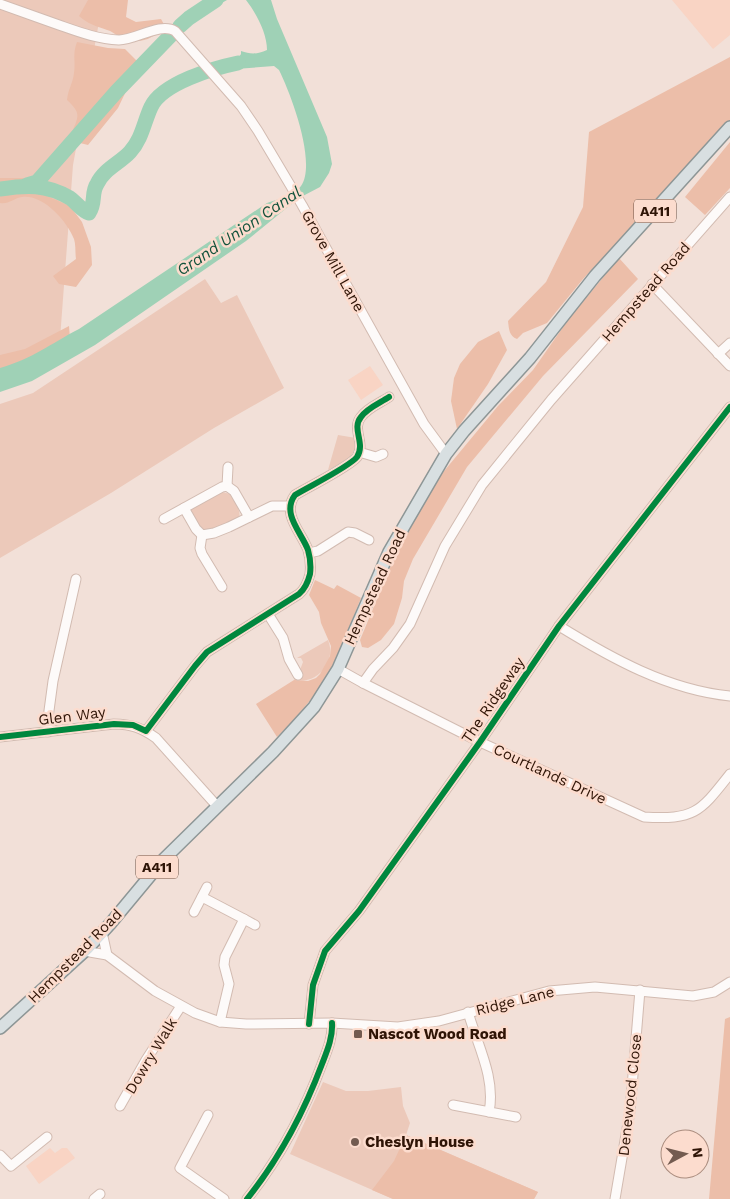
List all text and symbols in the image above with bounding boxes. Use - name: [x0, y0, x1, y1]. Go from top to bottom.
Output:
- water label: Grand Union Canal: [173, 182, 305, 280]
- road number: A411: [634, 200, 676, 222]
- street label: Grove Mill Lane: [298, 207, 368, 315]
- street label: Hempstead Road: [598, 239, 694, 345]
- street label: Hempstead Road: [340, 526, 410, 648]
- street label: The Ridgeway: [458, 653, 528, 746]
- street label: Glen Way: [37, 703, 107, 729]
- street label: Courtlands Drive: [491, 740, 609, 808]
- road number: A411: [136, 856, 178, 879]
- street label: Hempstead Road: [24, 905, 126, 1007]
- street label: Ridge Lane: [474, 983, 556, 1019]
- street label: Dowry Walk: [121, 1014, 181, 1097]
- place label: Nascot Wood Road: [368, 1025, 507, 1043]
- marker: Nascot Wood Road: [352, 1028, 364, 1040]
- street label: Denewood Close: [615, 1033, 645, 1157]
- north arrow: [660, 1129, 710, 1179]
- place label: Cheslyn House: [365, 1133, 474, 1151]
- marker: Cheslyn House: [349, 1136, 361, 1148]
- text: N: [689, 1146, 706, 1159]

